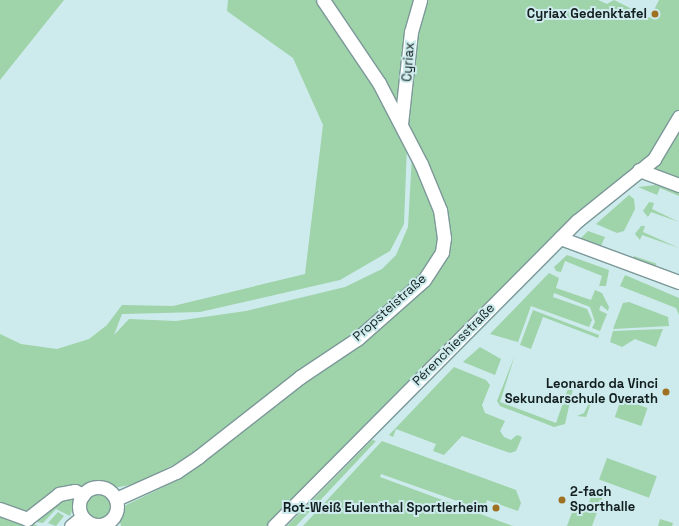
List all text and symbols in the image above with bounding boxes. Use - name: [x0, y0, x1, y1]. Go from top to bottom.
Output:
- place label: Cyriax Gedenktafel: [527, 6, 647, 22]
- marker: Cyriax Gedenktafel: [650, 9, 660, 19]
- street label: Cyriax: [400, 42, 418, 82]
- street label: Propsteistraße: [350, 271, 430, 345]
- street label: Pérenchiesstraße: [410, 301, 498, 389]
- place label: Leonardo da Vinci Sekundarschule Overath: [505, 377, 658, 408]
- marker: Leonardo da Vinci Sekundarschule Overath: [661, 387, 671, 397]
- place label: 2-fach Sporthalle: [570, 485, 635, 516]
- marker: 2-fach Sporthalle: [557, 495, 567, 505]
- place label: Rot-Weiß Eulenthal Sportlerheim: [283, 500, 488, 516]
- marker: Rot-Weiß Eulenthal Sportlerheim: [491, 503, 501, 513]

